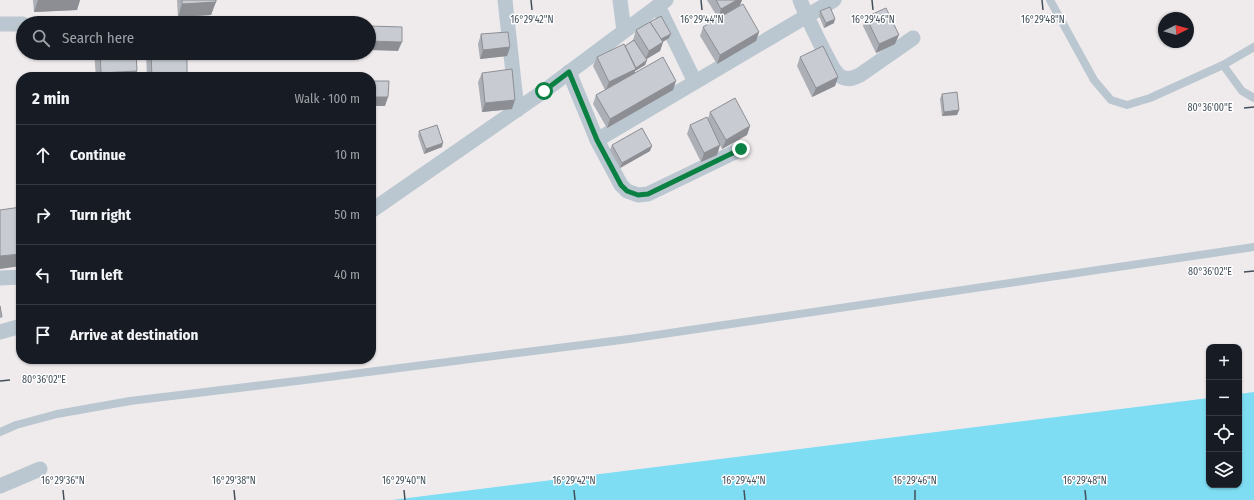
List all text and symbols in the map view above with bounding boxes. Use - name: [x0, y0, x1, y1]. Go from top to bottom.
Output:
- north arrow: [1158, 12, 1194, 48]
- text: 16°29'42"N: [510, 14, 554, 26]
- text: 16°29'44"N: [680, 14, 724, 26]
- text: 16°29'46"N: [851, 14, 895, 26]
- text: 16°29'48"N: [1021, 14, 1065, 26]
- search box: [16, 16, 376, 60]
- icon: search: [30, 27, 52, 49]
- text: Search here: [62, 29, 134, 47]
- route start: [535, 82, 553, 100]
- text: 2 min: [32, 88, 70, 109]
- text: Walk · 100 m: [294, 91, 360, 106]
- text: 80°36'00"E: [1188, 102, 1233, 114]
- route end: [732, 140, 750, 158]
- icon: ahead: [32, 144, 54, 166]
- text: Continue: [70, 146, 126, 164]
- text: 10 m: [335, 147, 360, 162]
- icon: right: [32, 204, 54, 226]
- text: Turn right: [70, 206, 131, 224]
- text: 50 m: [334, 207, 360, 222]
- icon: left: [32, 264, 54, 286]
- text: Turn left: [70, 266, 123, 284]
- text: 80°36'02"E: [1188, 266, 1232, 278]
- text: 40 m: [334, 267, 360, 282]
- icon: arrive: [32, 324, 54, 346]
- text: Arrive at destination: [70, 326, 198, 344]
- map controls: [1206, 344, 1242, 488]
- button: +: [1206, 344, 1242, 380]
- text: 80°36'02"E: [22, 374, 66, 386]
- button: −: [1206, 380, 1242, 416]
- button: locate: [1206, 416, 1242, 452]
- button: layers: [1206, 452, 1242, 488]
- text: 16°29'36"N: [41, 475, 85, 487]
- text: 16°29'38"N: [212, 475, 256, 487]
- text: 16°29'40"N: [382, 475, 426, 487]
- text: 16°29'42"N: [552, 475, 596, 487]
- text: 16°29'44"N: [722, 475, 766, 487]
- text: 16°29'46"N: [893, 475, 937, 487]
- text: 16°29'48"N: [1063, 475, 1107, 487]

